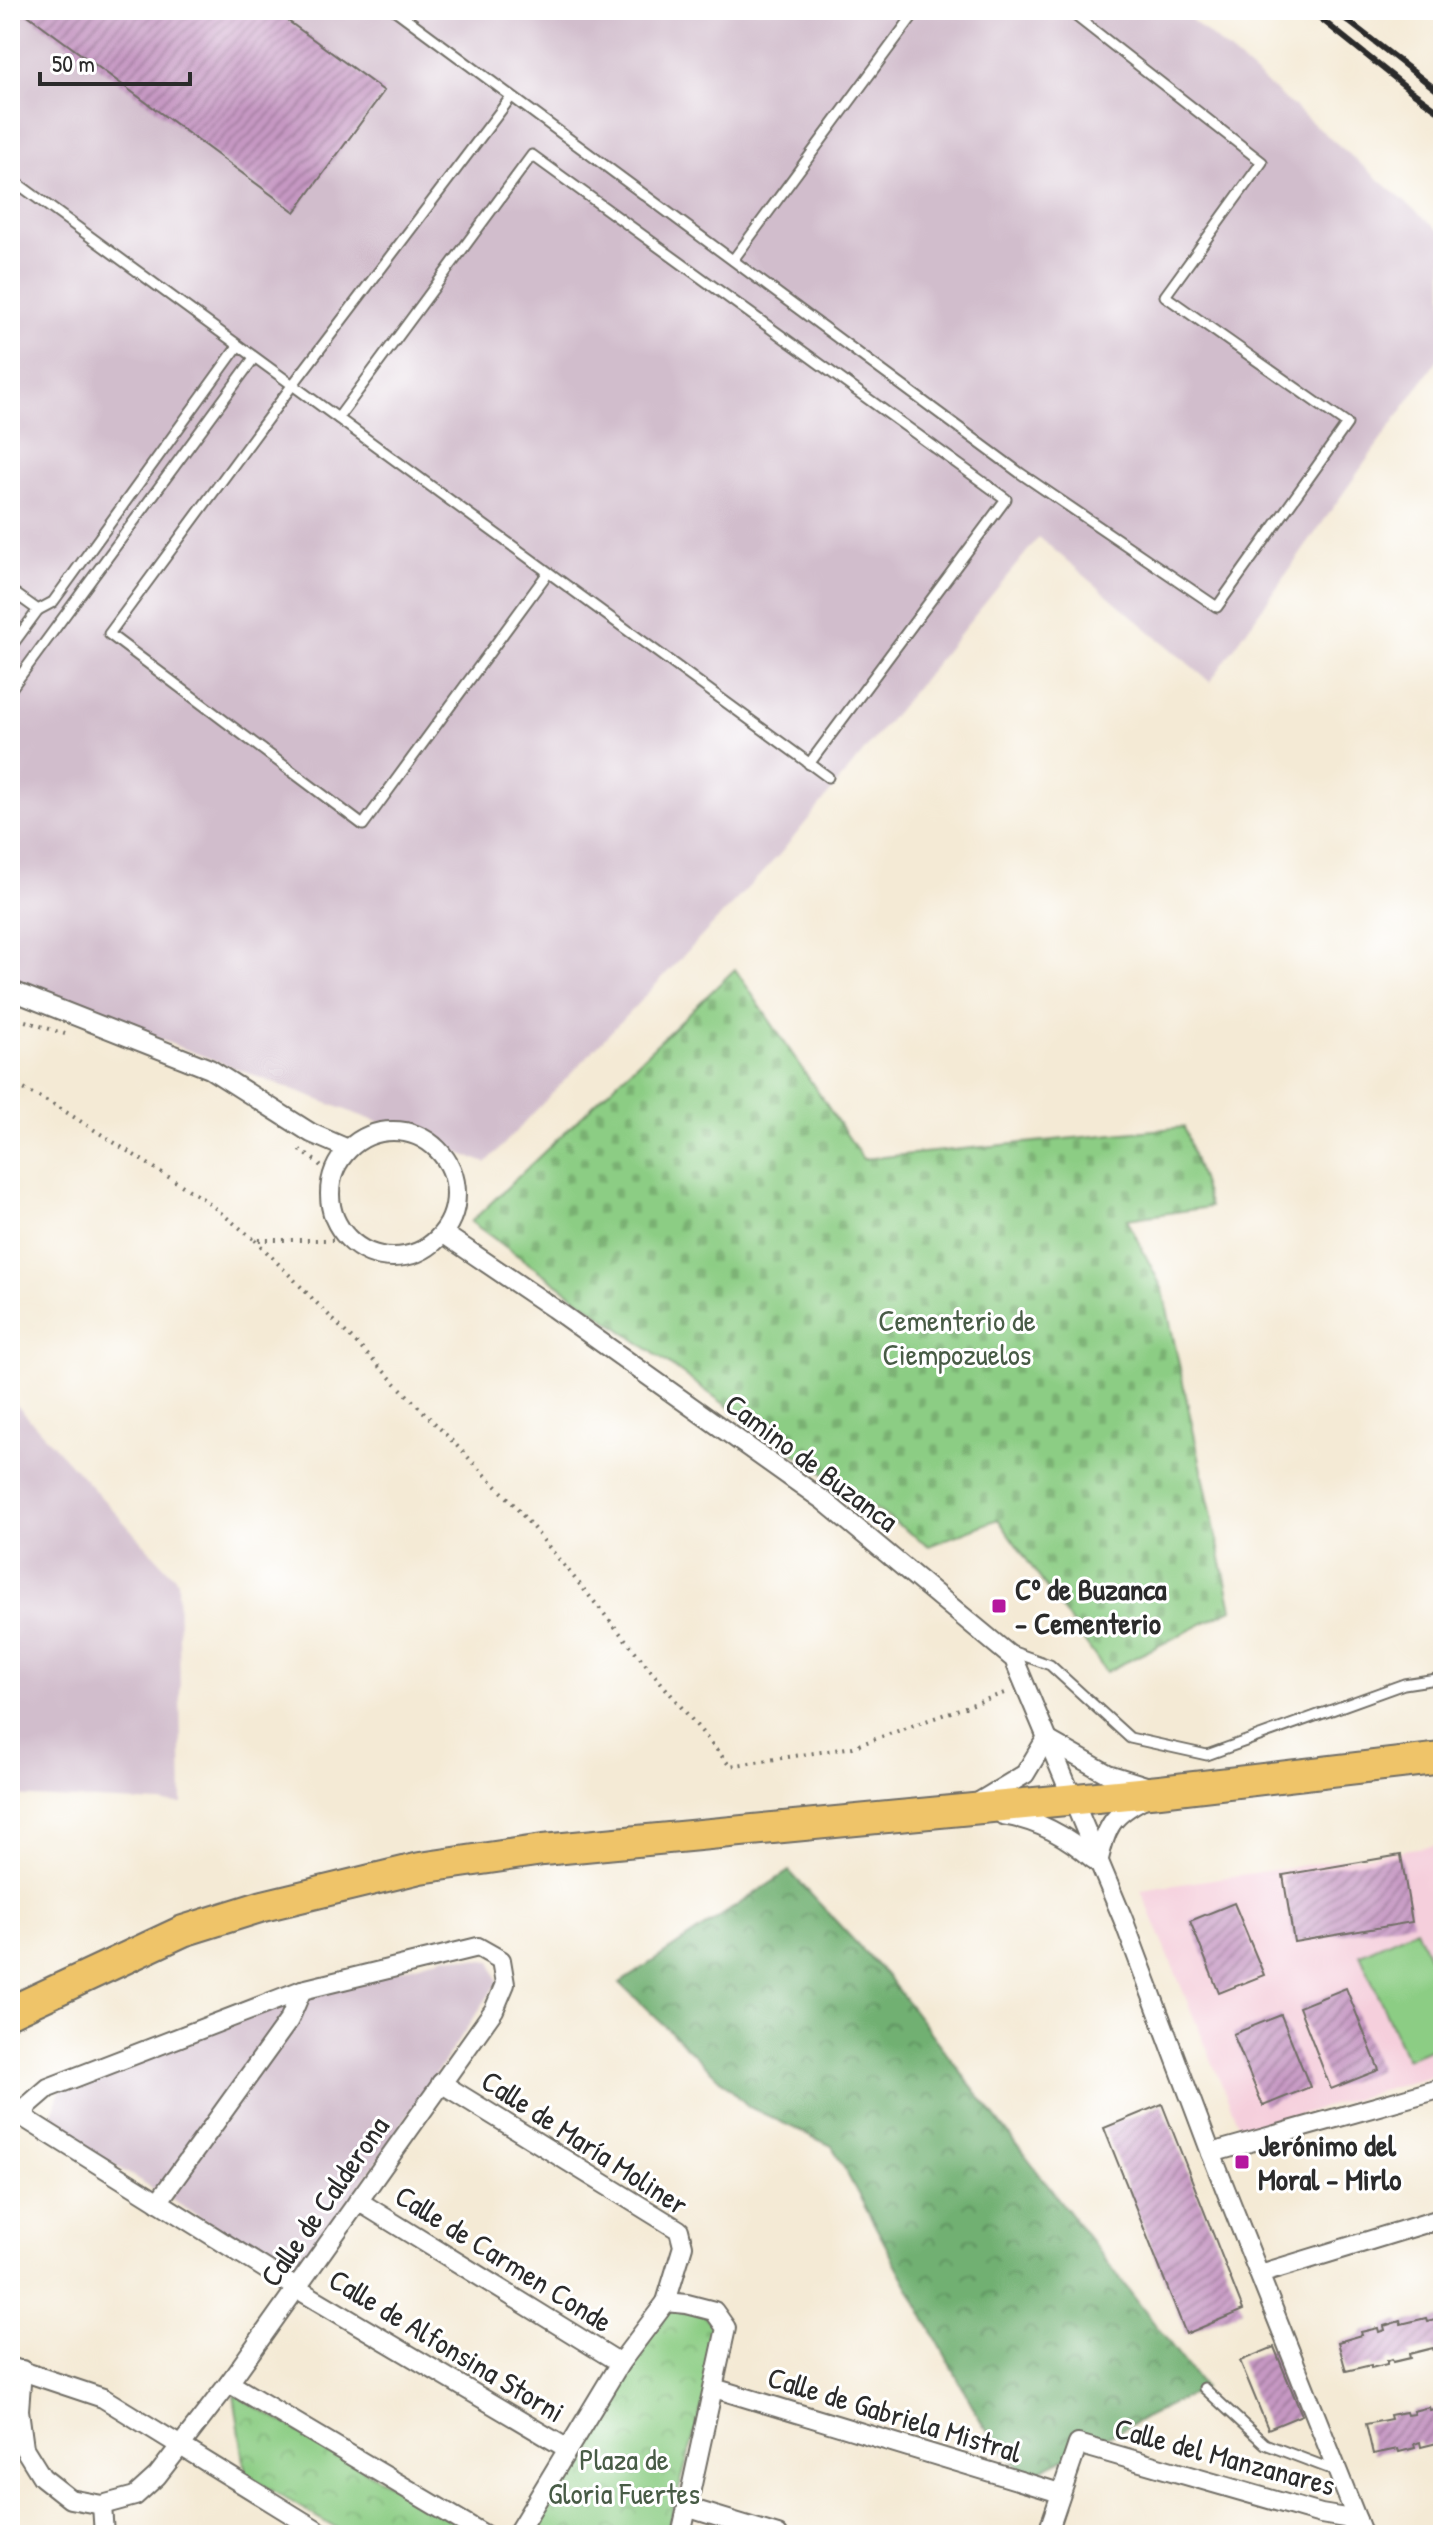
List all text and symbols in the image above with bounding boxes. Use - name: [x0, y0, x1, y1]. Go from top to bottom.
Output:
- scale bar: [40, 36, 190, 86]
- text: 50 m: [52, 47, 95, 79]
- park label: Cementerio de Ciempozuelos: [878, 1300, 1036, 1374]
- street label: Camino de Buzanca: [717, 1384, 907, 1540]
- place label: Cº de Buzanca - Cementerio: [1015, 1569, 1167, 1643]
- marker: Cº de Buzanca - Cementerio: [990, 1597, 1008, 1615]
- street label: Calle de María Moliner: [474, 2060, 696, 2224]
- street label: Calle de Calderona: [250, 2108, 398, 2294]
- place label: Jerónimo del Moral - Mirlo: [1258, 2125, 1401, 2199]
- marker: Jerónimo del Moral - Mirlo: [1233, 2153, 1251, 2171]
- street label: Calle de Carmen Conde: [388, 2175, 620, 2341]
- street label: Calle de Alfonsina Storni: [322, 2259, 572, 2431]
- street label: Calle de Gabriela Mistral: [763, 2356, 1027, 2472]
- street label: Calle del Manzanares: [1110, 2407, 1340, 2505]
- park label: Plaza de Gloria Fuertes: [548, 2439, 700, 2513]

